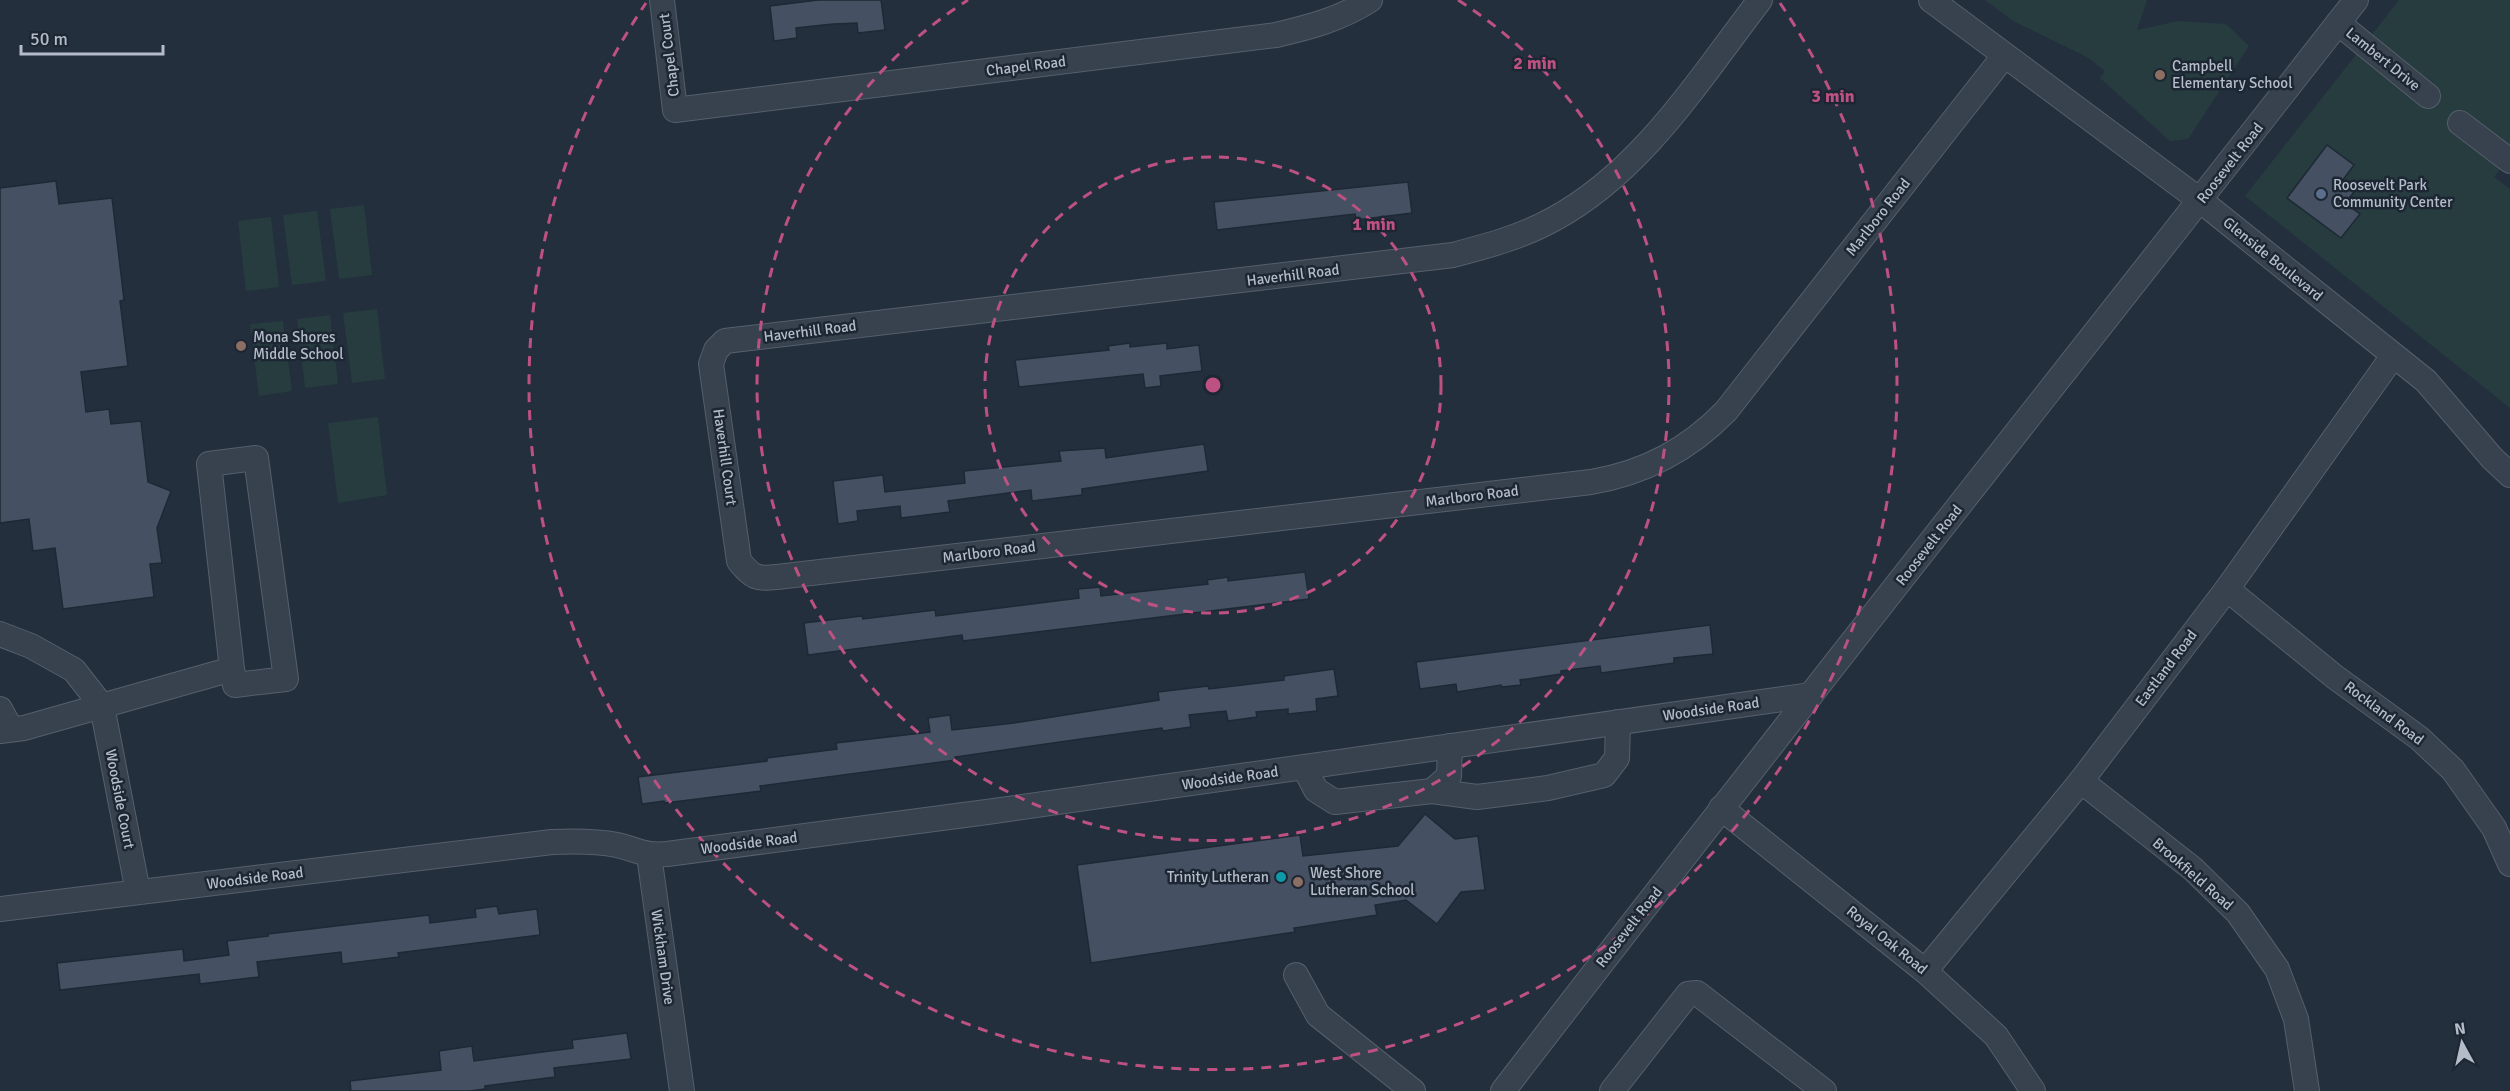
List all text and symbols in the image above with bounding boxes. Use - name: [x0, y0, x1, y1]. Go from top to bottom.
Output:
- street label: Chapel Court: [655, 12, 683, 98]
- scale bar: [21, 18, 164, 56]
- street label: Lambert Drive: [2342, 23, 2424, 95]
- text: 50 m: [30, 28, 68, 50]
- street label: Chapel Road: [985, 52, 1067, 80]
- text: 2 min: [1513, 52, 1557, 74]
- place label: Campbell Elementary School: [2172, 57, 2293, 92]
- marker: Campbell Elementary School: [2153, 68, 2167, 82]
- text: 3 min: [1811, 85, 1855, 107]
- street label: Roosevelt Road: [2193, 119, 2267, 207]
- street label: Marlboro Road: [1842, 174, 1914, 259]
- place label: Roosevelt Park Community Center: [2333, 176, 2453, 211]
- marker: Roosevelt Park Community Center: [2314, 187, 2328, 201]
- text: 1 min: [1352, 213, 1396, 235]
- street label: Glenside Boulevard: [2219, 213, 2327, 305]
- street label: Haverhill Road: [1246, 260, 1341, 290]
- street label: Haverhill Road: [763, 316, 858, 346]
- place label: Mona Shores Middle School: [253, 328, 344, 363]
- marker: Mona Shores Middle School: [234, 339, 248, 353]
- centre of rings: [1203, 375, 1223, 395]
- street label: Haverhill Court: [709, 408, 741, 506]
- street label: Marlboro Road: [1424, 481, 1520, 511]
- street label: Roosevelt Road: [1892, 501, 1966, 589]
- street label: Marlboro Road: [941, 537, 1037, 567]
- street label: Eastland Road: [2131, 626, 2201, 710]
- street label: Rockland Road: [2341, 677, 2427, 749]
- street label: Woodside Road: [1662, 693, 1760, 725]
- street label: Woodside Court: [102, 748, 138, 850]
- street label: Woodside Road: [1181, 762, 1279, 794]
- street label: Woodside Road: [700, 828, 798, 858]
- street label: Brookfield Road: [2149, 834, 2237, 914]
- street label: Woodside Road: [206, 863, 304, 893]
- place label: West Shore Lutheran School: [1310, 864, 1415, 899]
- place label: Trinity Lutheran: [1167, 868, 1269, 886]
- marker: Trinity Lutheran: [1274, 870, 1288, 884]
- marker: West Shore Lutheran School: [1291, 875, 1305, 889]
- street label: Roosevelt Road: [1592, 883, 1666, 971]
- street label: Royal Oak Road: [1843, 902, 1931, 978]
- street label: Wickham Drive: [647, 908, 679, 1006]
- north arrow: [2432, 1013, 2492, 1073]
- text: N: [2453, 1018, 2467, 1040]

